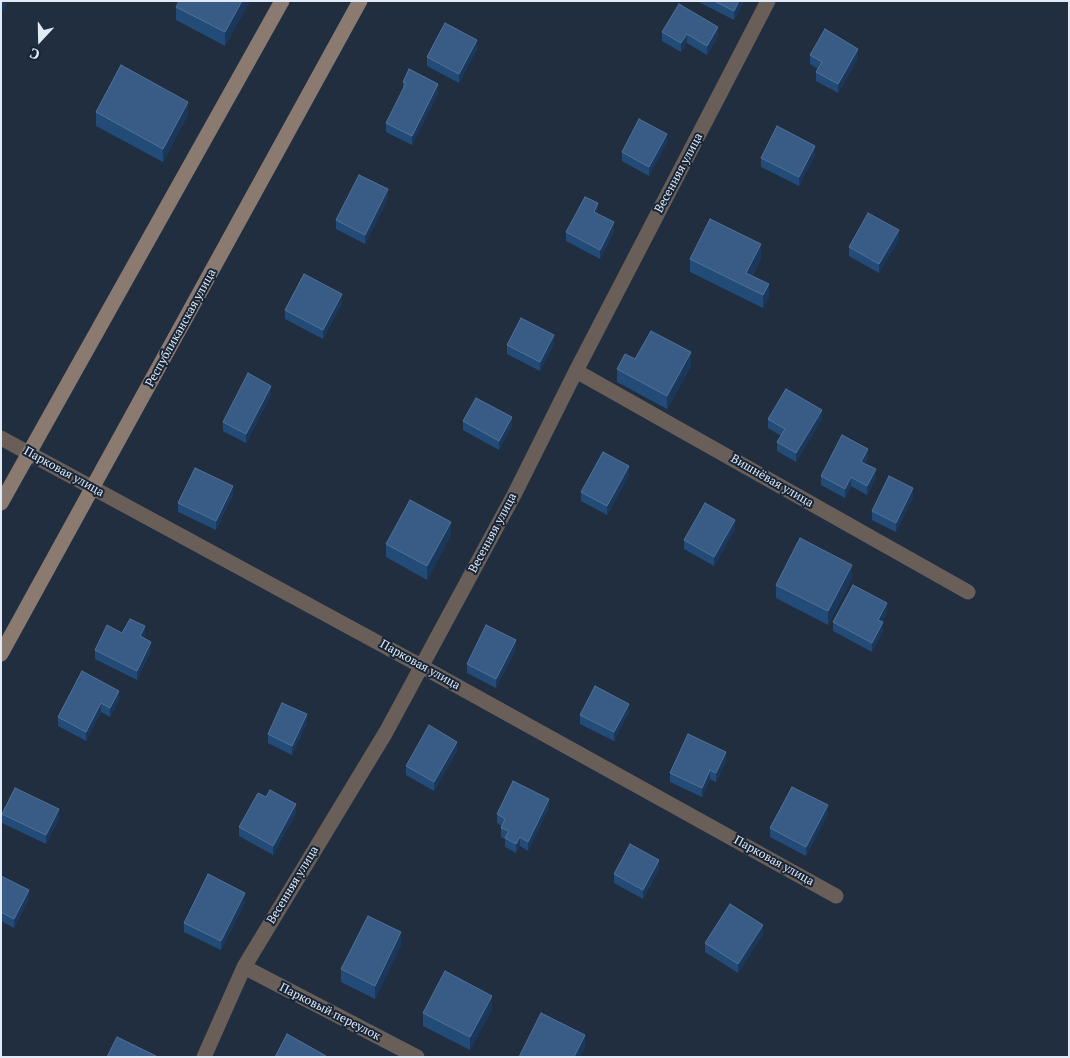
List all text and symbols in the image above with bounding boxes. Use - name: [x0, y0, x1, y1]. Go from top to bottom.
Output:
- north arrow: [15, 15, 65, 65]
- text: С: [27, 44, 42, 65]
- street label: Весенняя улица: [652, 131, 706, 215]
- street label: Республиканская улица: [143, 267, 219, 389]
- street label: Парковая улица: [22, 444, 106, 500]
- street label: Вишнёвая улица: [728, 452, 816, 510]
- street label: Весенняя улица: [466, 491, 520, 575]
- street label: Парковая улица: [378, 637, 462, 693]
- street label: Парковая улица: [732, 833, 816, 889]
- street label: Весенняя улица: [264, 843, 322, 927]
- street label: Парковый переулок: [277, 980, 383, 1044]

